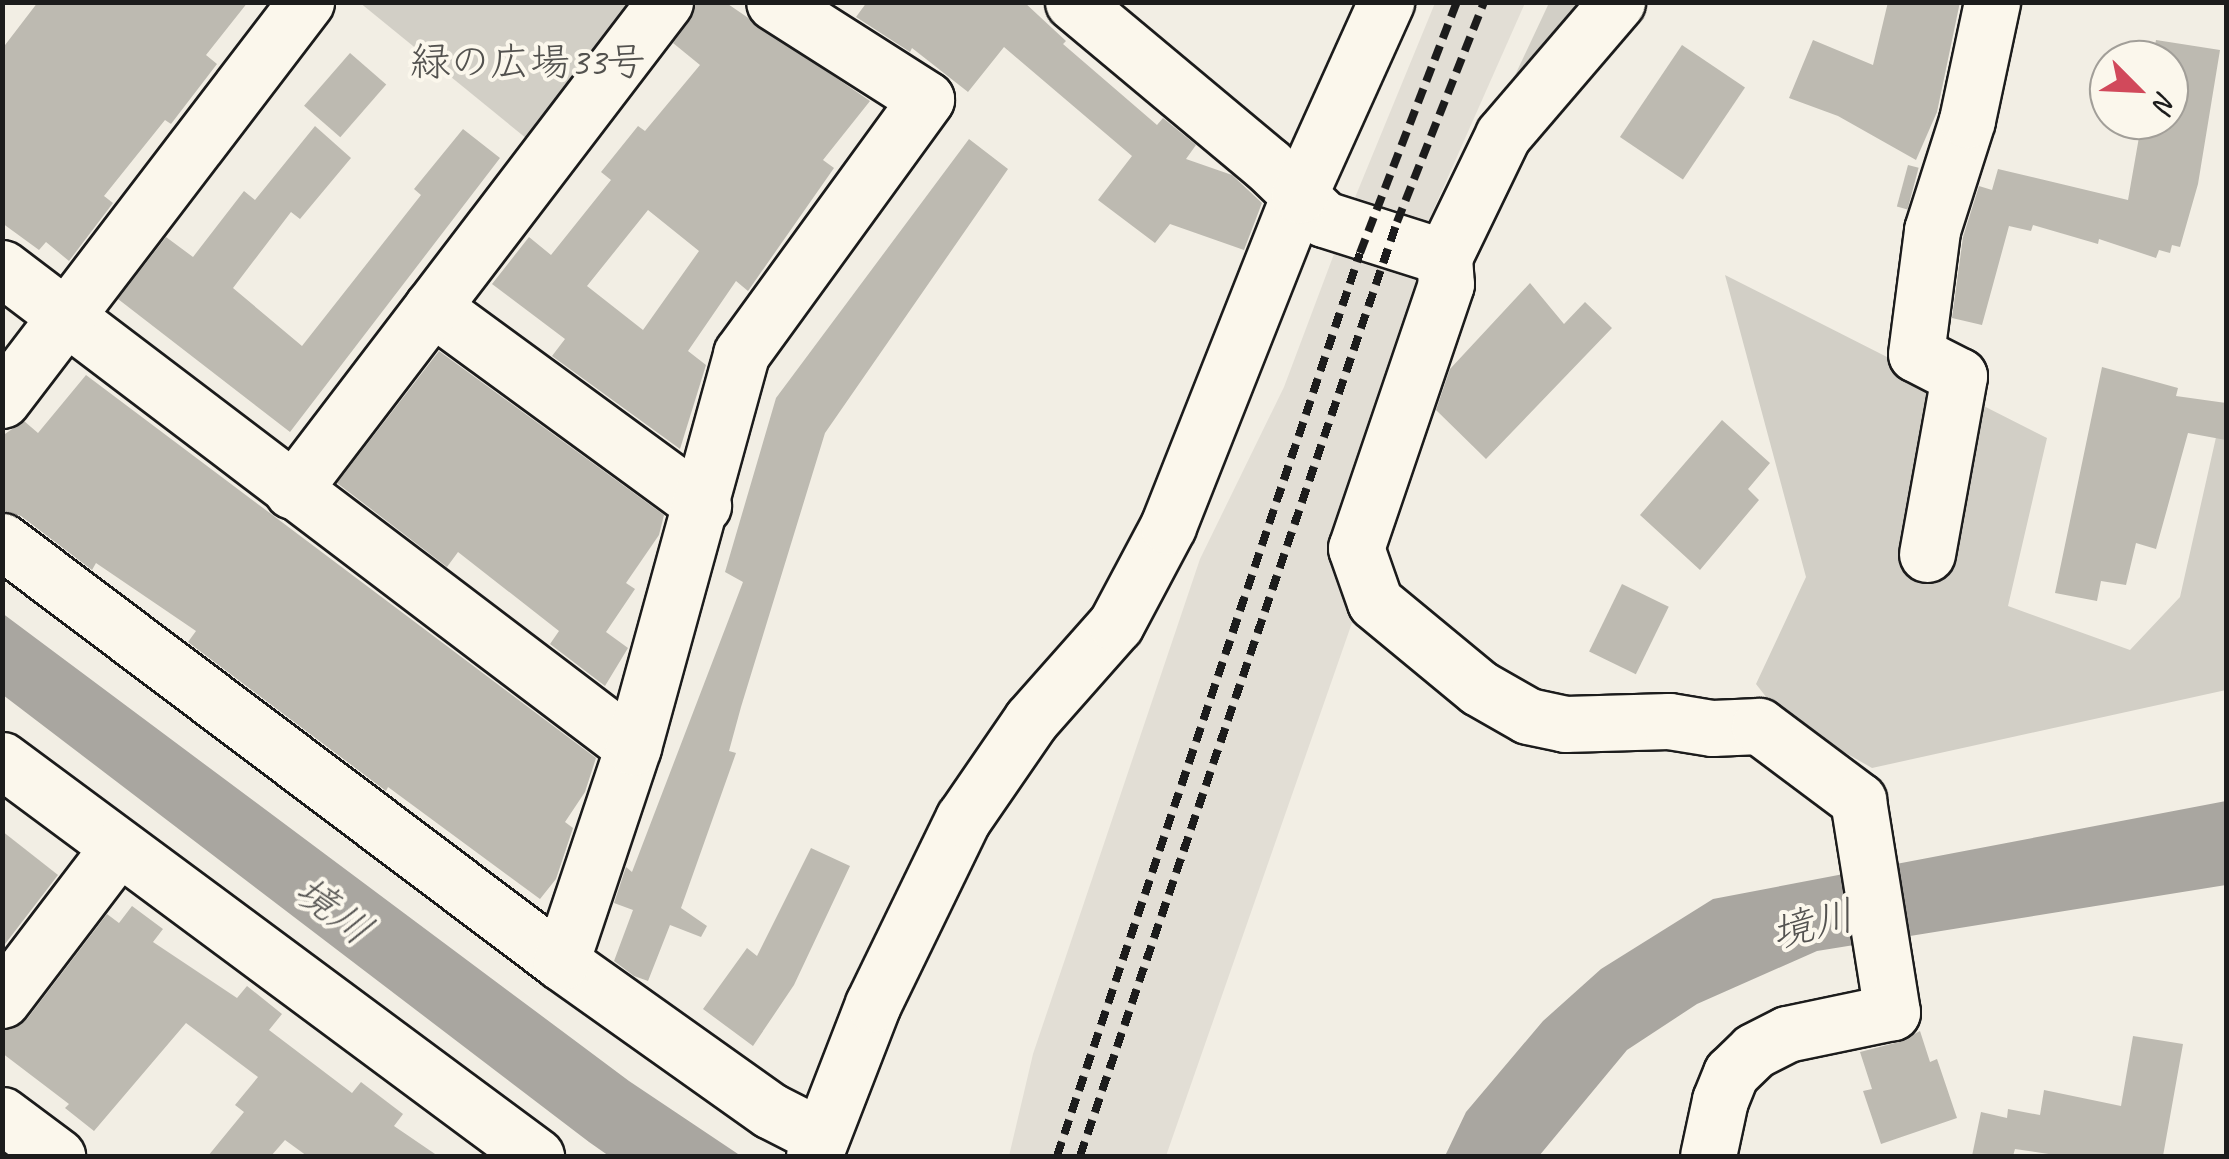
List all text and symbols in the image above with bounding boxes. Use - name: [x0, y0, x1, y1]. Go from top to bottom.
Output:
- park label: 緑の広場33号: [410, 38, 646, 86]
- north arrow: [2089, 40, 2189, 140]
- text: N: [2146, 87, 2185, 117]
- water label: 境川: [284, 866, 382, 956]
- water label: 境川: [1766, 890, 1860, 960]

